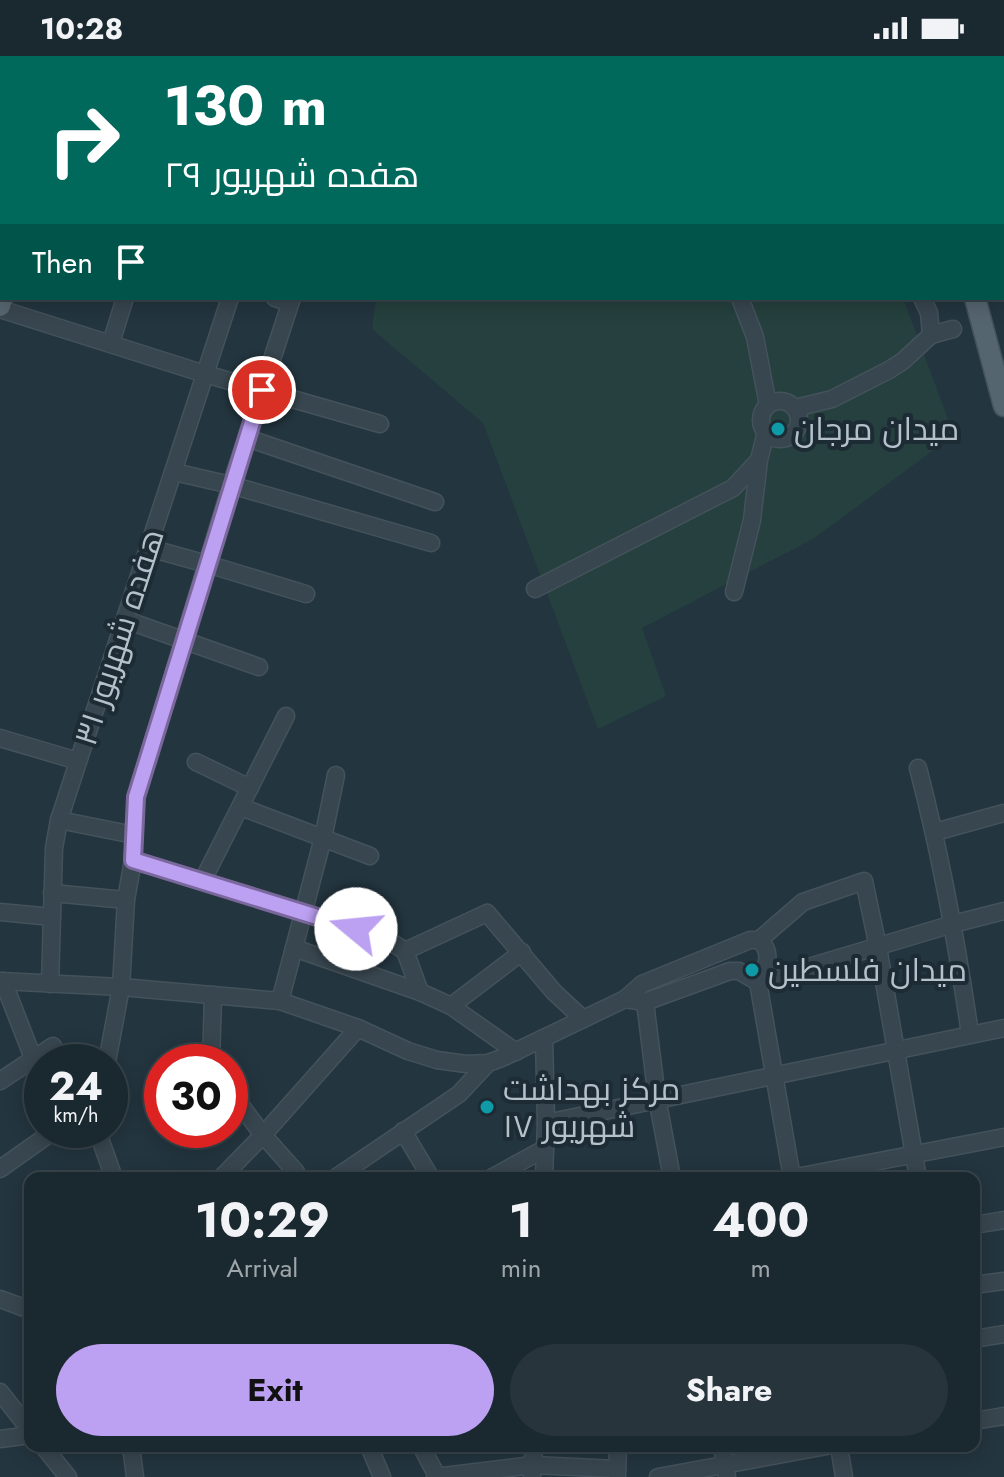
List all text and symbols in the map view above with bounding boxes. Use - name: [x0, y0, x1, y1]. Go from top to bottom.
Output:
- text: 10:28: [40, 7, 123, 50]
- text: 130 m: [164, 65, 327, 146]
- icon: right: [32, 88, 136, 192]
- text: هفده شهریور ۲۹: [164, 148, 419, 200]
- icon: arrive: [109, 240, 153, 284]
- text: Then: [32, 241, 93, 284]
- pin: [228, 356, 296, 424]
- icon: arrive: [240, 368, 284, 412]
- place label: میدان مرجان: [794, 406, 959, 452]
- marker: میدان مرجان: [769, 420, 787, 438]
- street label: هفده شهریور ۳۱: [62, 523, 176, 751]
- position arrow: [314, 887, 398, 971]
- place label: میدان فلسطین: [768, 947, 967, 993]
- marker: میدان فلسطین: [743, 961, 761, 979]
- speed limit sign: 30: [144, 1044, 248, 1148]
- text: 24: [49, 1057, 103, 1115]
- place label: مرکز بهداشت ۱۷ شهریور: [503, 1066, 680, 1149]
- marker: مرکز بهداشت ۱۷ شهریور: [478, 1098, 496, 1116]
- text: km/h: [53, 1101, 99, 1130]
- text: 10:29: [195, 1186, 330, 1255]
- text: 1: [509, 1186, 533, 1255]
- text: 400: [712, 1186, 809, 1255]
- text: Arrival: [227, 1249, 298, 1287]
- text: min: [501, 1249, 541, 1287]
- text: m: [751, 1249, 771, 1287]
- button: Exit: [56, 1344, 494, 1436]
- button: Share: [510, 1344, 948, 1436]

